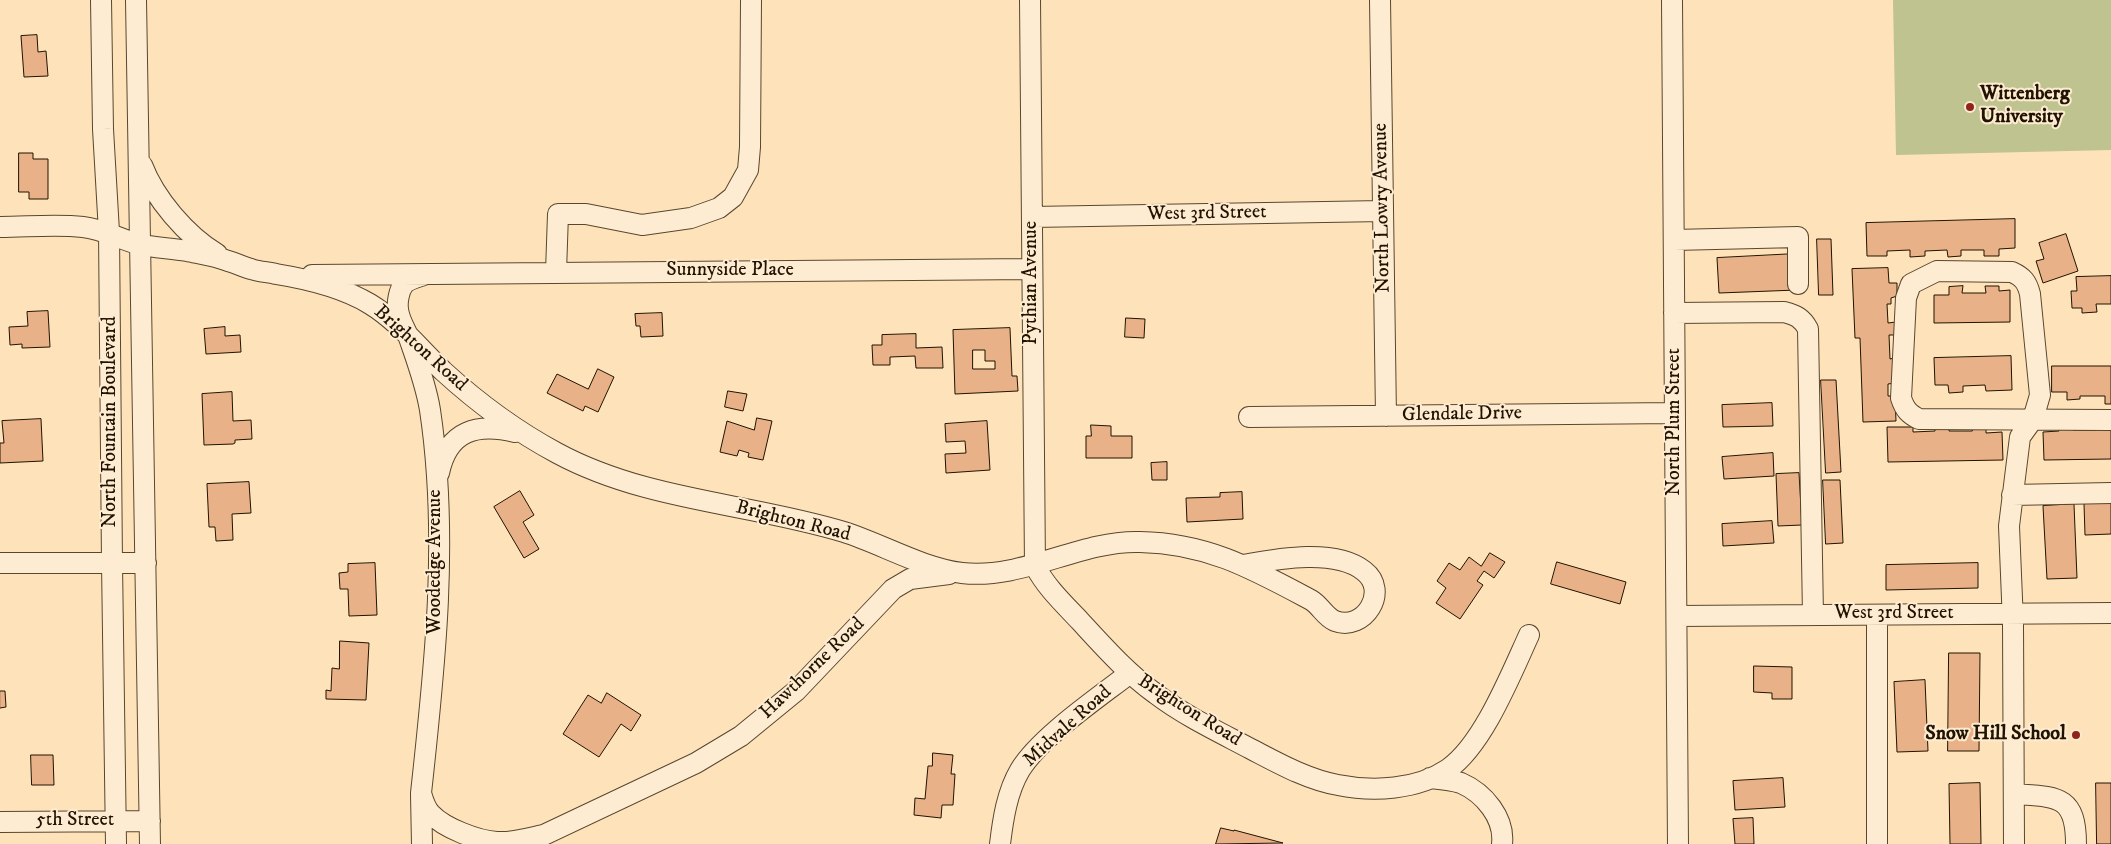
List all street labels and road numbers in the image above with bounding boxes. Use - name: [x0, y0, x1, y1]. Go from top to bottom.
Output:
- street label: North Lowry Avenue: [1370, 123, 1396, 293]
- street label: West 3rd Street: [1147, 201, 1267, 227]
- street label: Pythian Avenue: [1020, 221, 1044, 345]
- street label: Sunnyside Place: [666, 259, 794, 283]
- street label: Brighton Road: [368, 301, 472, 397]
- street label: North Fountain Boulevard: [99, 316, 123, 528]
- street label: North Plum Street: [1663, 348, 1687, 496]
- street label: Glendale Drive: [1402, 402, 1522, 428]
- street label: Woodedge Avenue: [424, 490, 448, 634]
- street label: Brighton Road: [733, 496, 853, 548]
- street label: West 3rd Street: [1834, 602, 1954, 626]
- street label: Hawthorne Road: [756, 613, 870, 725]
- street label: Brighton Road: [1133, 670, 1245, 752]
- street label: Midvale Road: [1019, 681, 1117, 773]
- street label: 5th Street: [36, 809, 114, 833]

